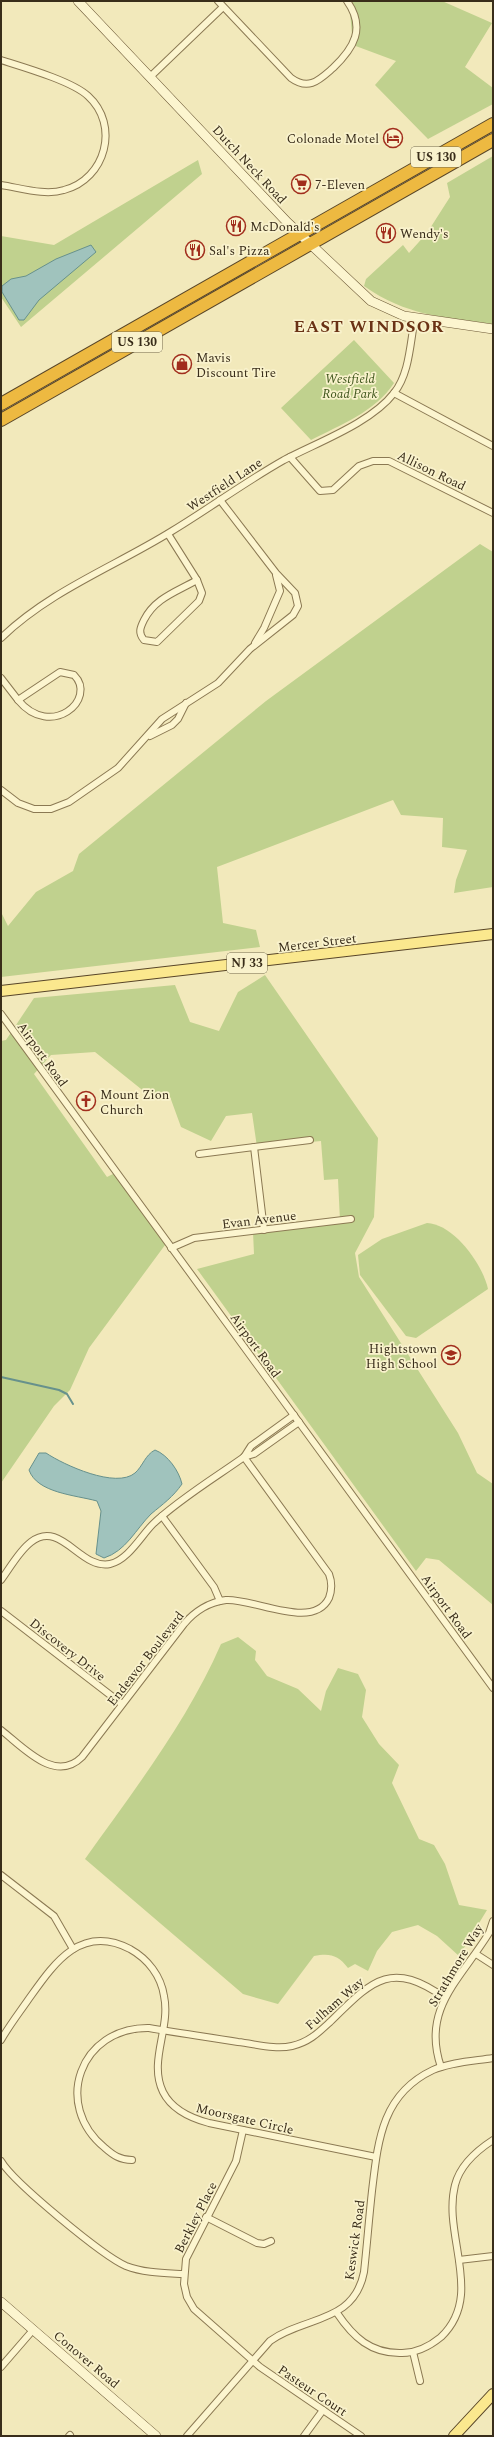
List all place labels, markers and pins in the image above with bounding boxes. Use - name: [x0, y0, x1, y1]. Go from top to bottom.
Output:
- hotel icon: Colonade Motel: [382, 127, 404, 149]
- place label: Colonade Motel: [287, 129, 379, 149]
- supermarket icon: 7-Eleven: [290, 173, 312, 195]
- place label: 7-Eleven: [315, 175, 365, 195]
- restaurant icon: McDonald's: [225, 215, 247, 237]
- place label: McDonald's: [250, 217, 320, 237]
- restaurant icon: Wendy's: [375, 222, 397, 244]
- place label: Wendy's: [400, 224, 449, 244]
- restaurant icon: Sal's Pizza: [184, 239, 206, 261]
- place label: Sal's Pizza: [209, 241, 270, 261]
- place label: Mavis Discount Tire: [196, 348, 276, 383]
- shop icon: Mavis Discount Tire: [171, 353, 193, 375]
- place label: Mount Zion Church: [100, 1085, 170, 1120]
- church icon: Mount Zion Church: [75, 1090, 97, 1112]
- place label: Hightstown High School: [366, 1339, 437, 1374]
- school or university icon: Hightstown High School: [440, 1344, 462, 1366]

